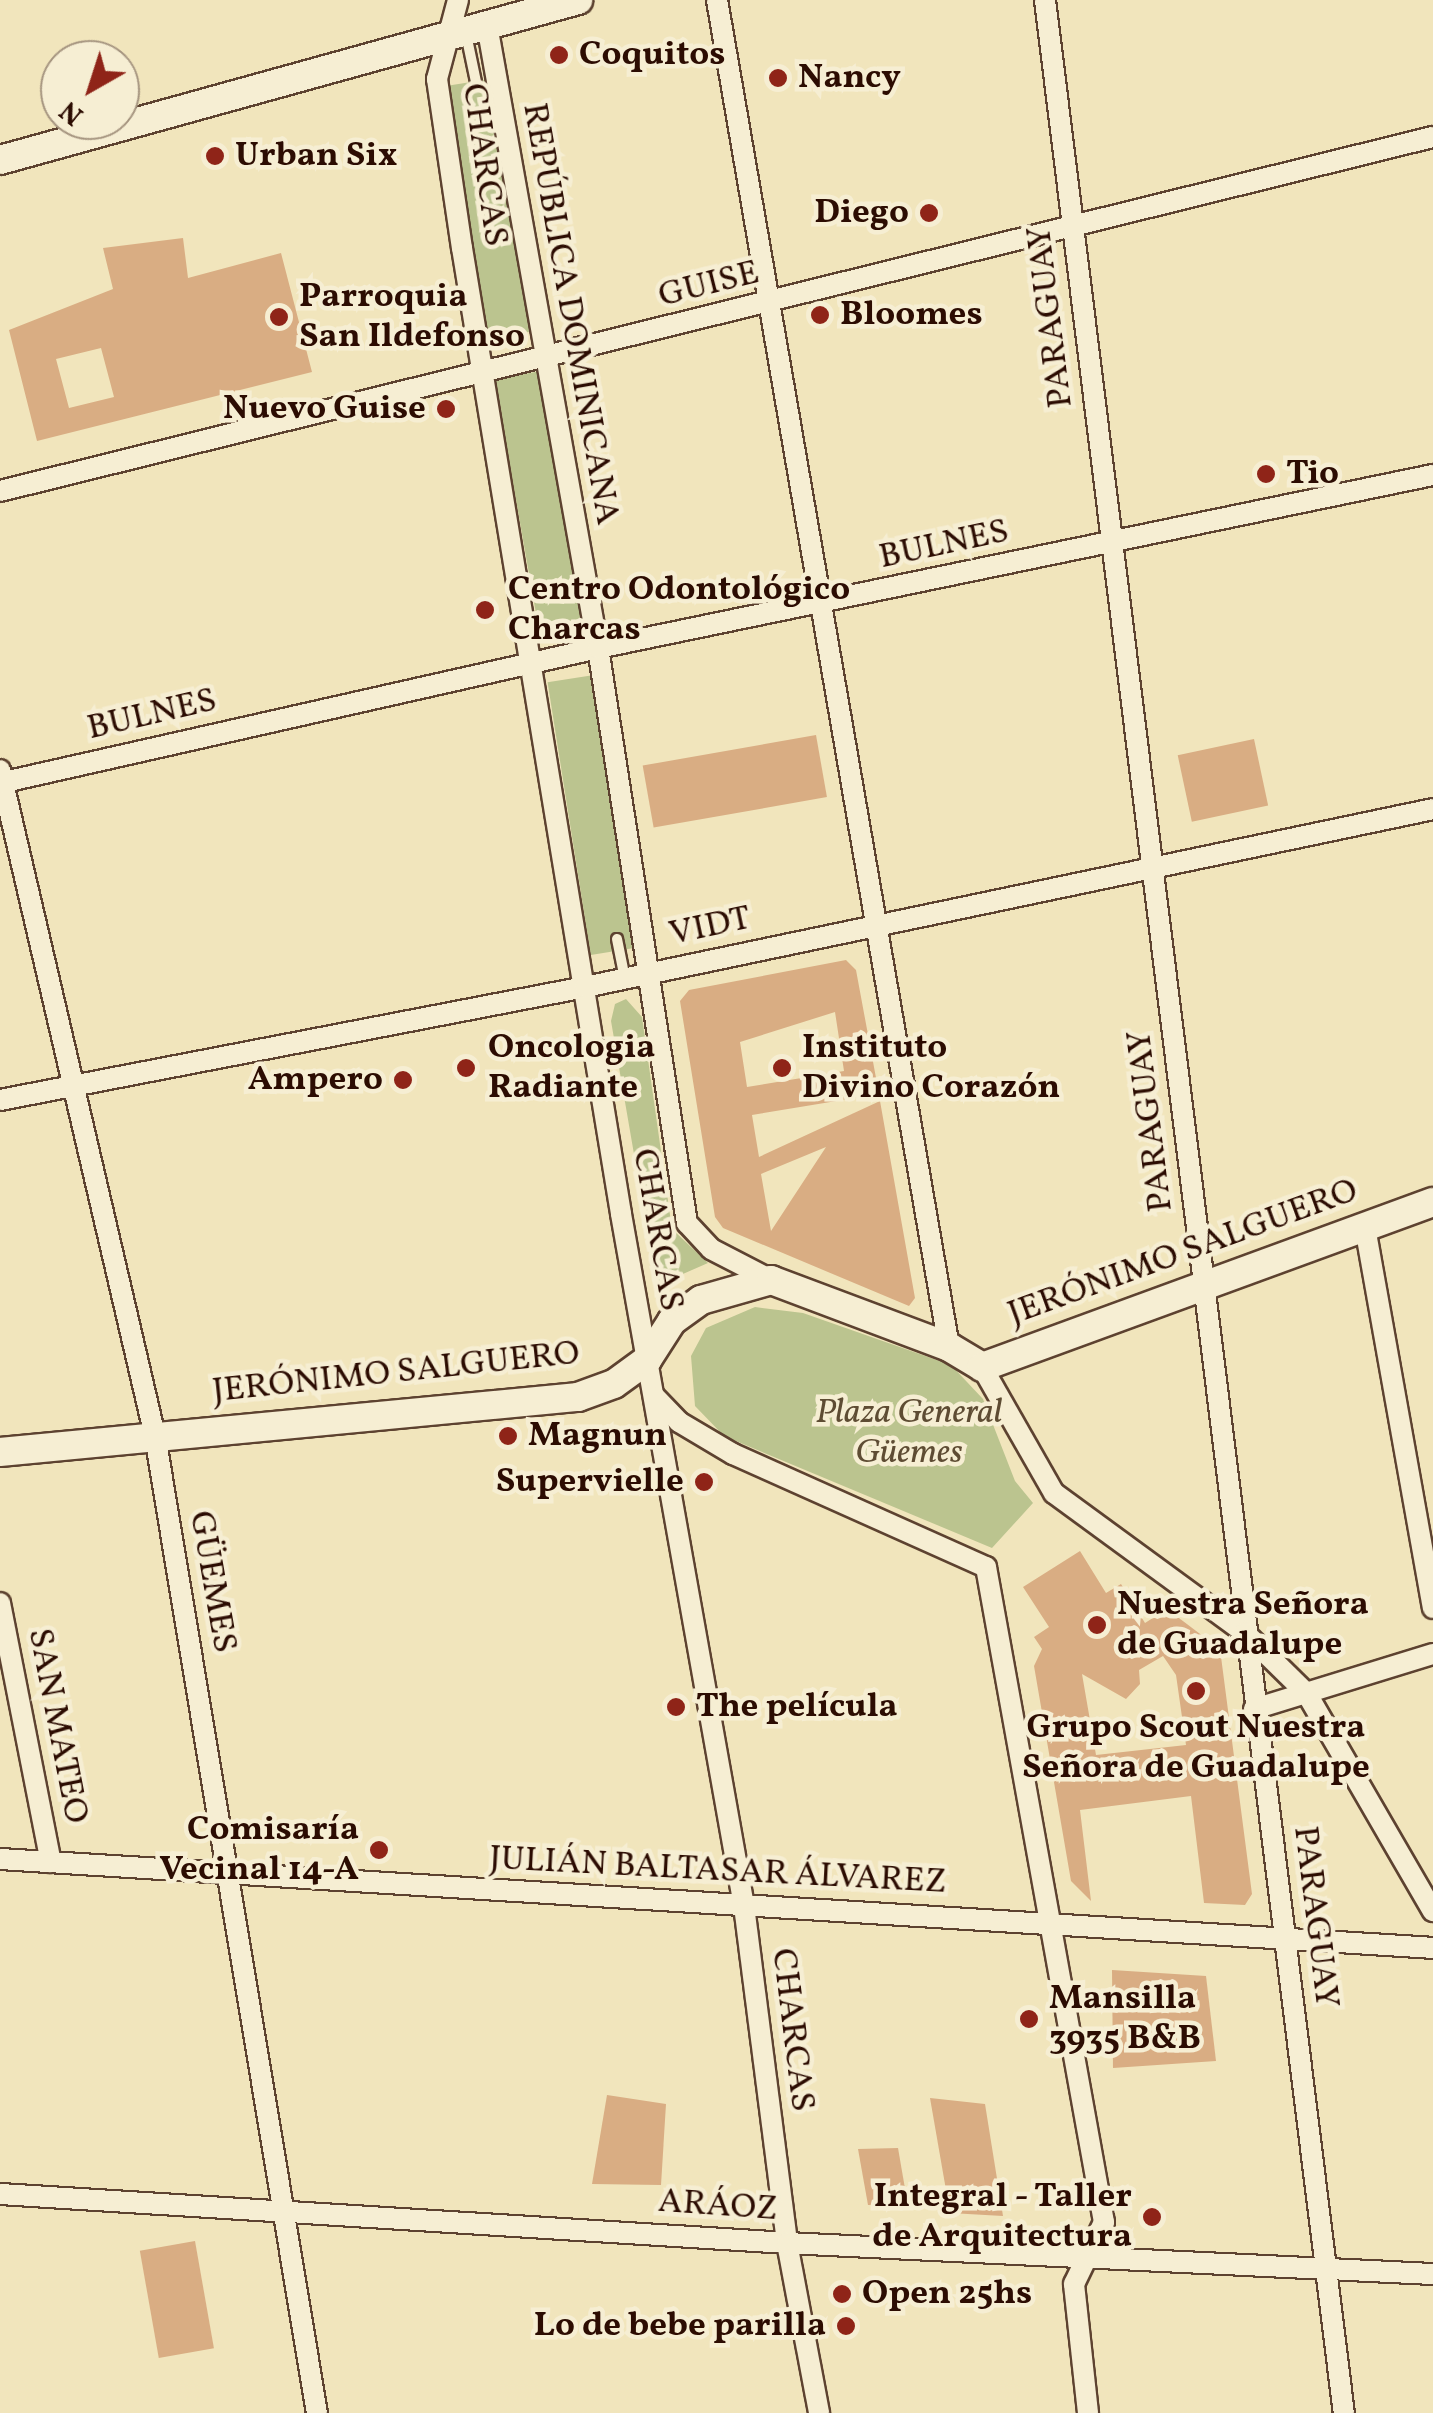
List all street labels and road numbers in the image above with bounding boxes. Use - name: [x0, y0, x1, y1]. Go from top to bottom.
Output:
- street label: CHARCAS: [452, 81, 516, 249]
- street label: REPÚBLICA DOMINICANA: [512, 100, 628, 528]
- street label: PARAGUAY: [1019, 224, 1083, 410]
- street label: GUISE: [654, 252, 764, 318]
- street label: BULNES: [875, 511, 1013, 579]
- street label: BULNES: [83, 680, 221, 750]
- street label: VIDT: [665, 898, 755, 956]
- street label: PARAGUAY: [1119, 1028, 1183, 1214]
- street label: CHARCAS: [622, 1146, 692, 1314]
- street label: JERÓNIMO SALGUERO: [1002, 1170, 1364, 1336]
- street label: JERÓNIMO SALGUERO: [210, 1333, 582, 1413]
- street label: GÜEMES: [179, 1508, 245, 1656]
- street label: SAN MATEO: [18, 1625, 96, 1827]
- street label: PARAGUAY: [1283, 1824, 1347, 2010]
- street label: JULIÁN BALTASAR ÁLVAREZ: [488, 1838, 948, 1904]
- street label: CHARCAS: [761, 1946, 823, 2114]
- street label: ARÁOZ: [657, 2181, 779, 2231]

